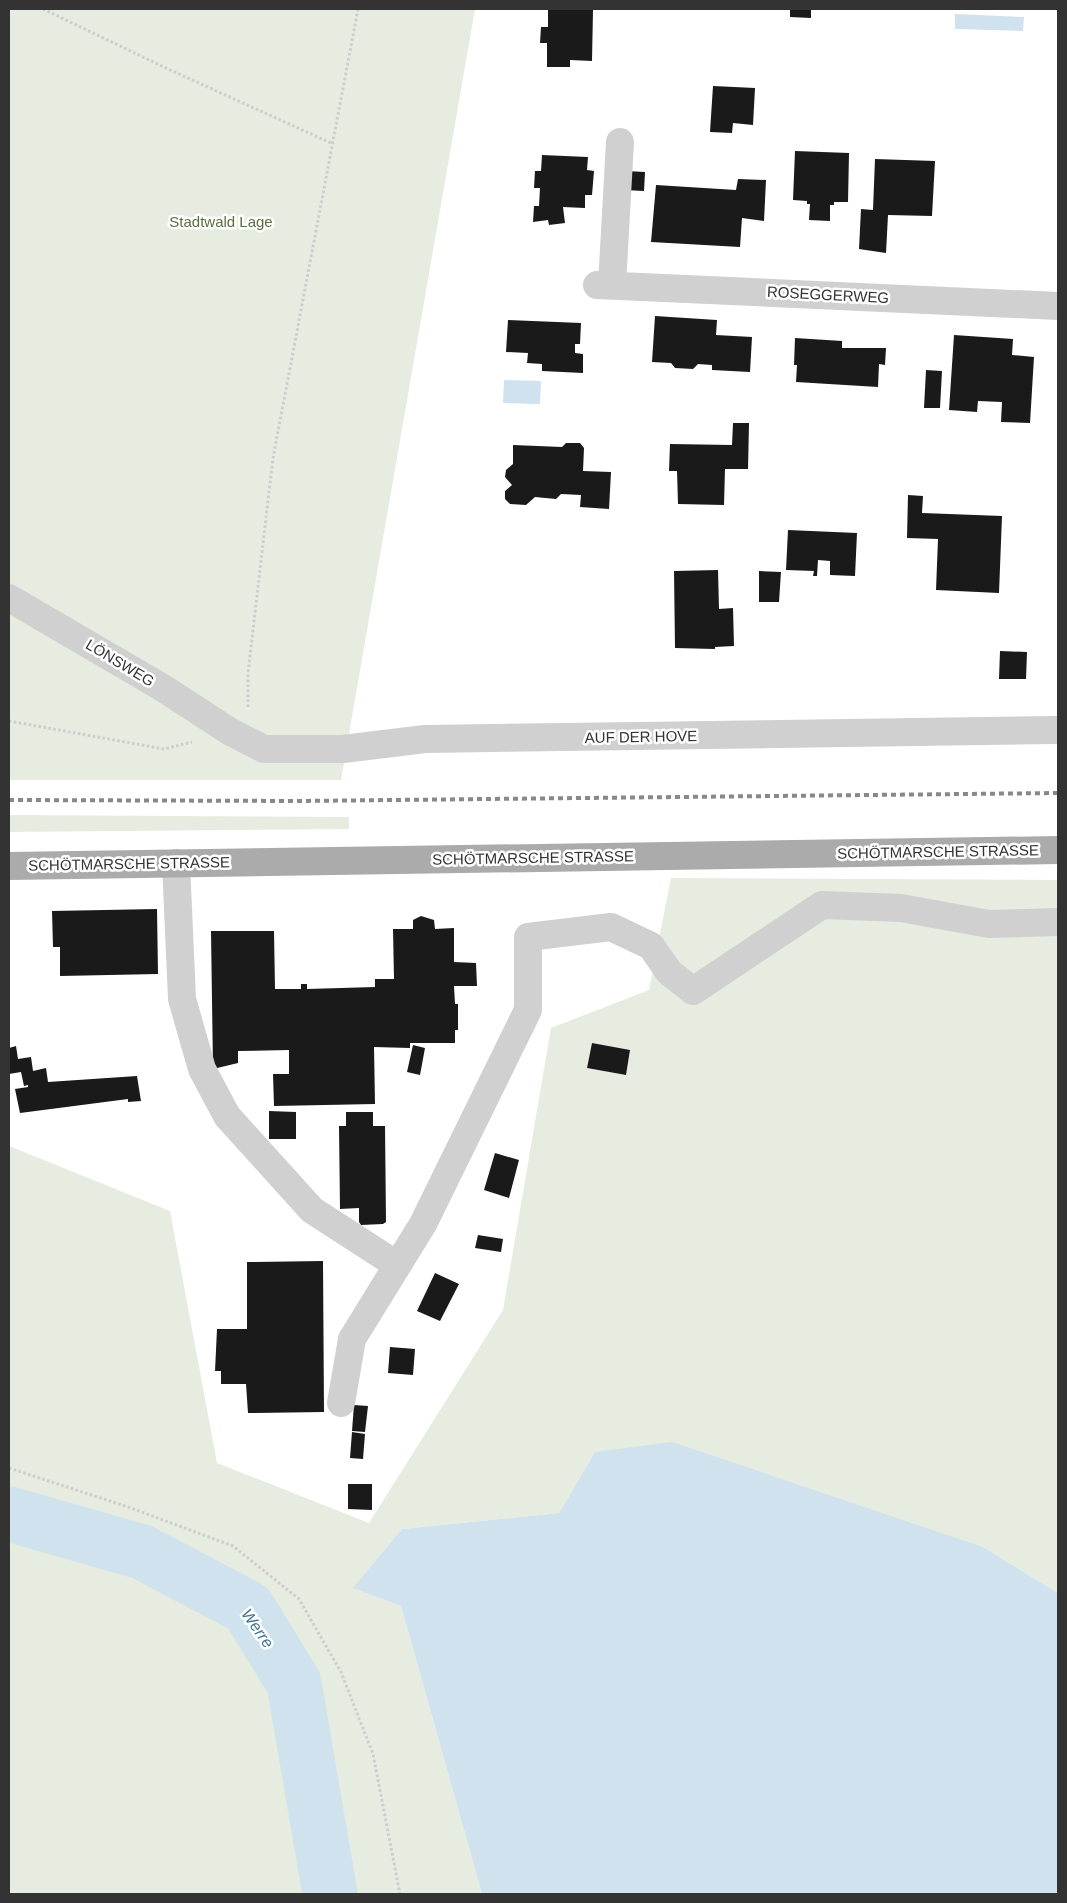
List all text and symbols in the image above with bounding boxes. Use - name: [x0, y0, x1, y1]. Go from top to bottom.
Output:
- park label: Stadtwald Lage: [169, 213, 273, 230]
- street label: ROSEGGERWEG: [767, 283, 890, 306]
- street label: LÖNSWEG: [83, 636, 158, 690]
- street label: AUF DER HOVE: [585, 727, 697, 746]
- street label: SCHÖTMARSCHE STRASSE: [837, 841, 1039, 862]
- street label: SCHÖTMARSCHE STRASSE: [432, 847, 634, 868]
- street label: SCHÖTMARSCHE STRASSE: [28, 853, 230, 874]
- water label: Werre: [238, 1606, 277, 1651]

